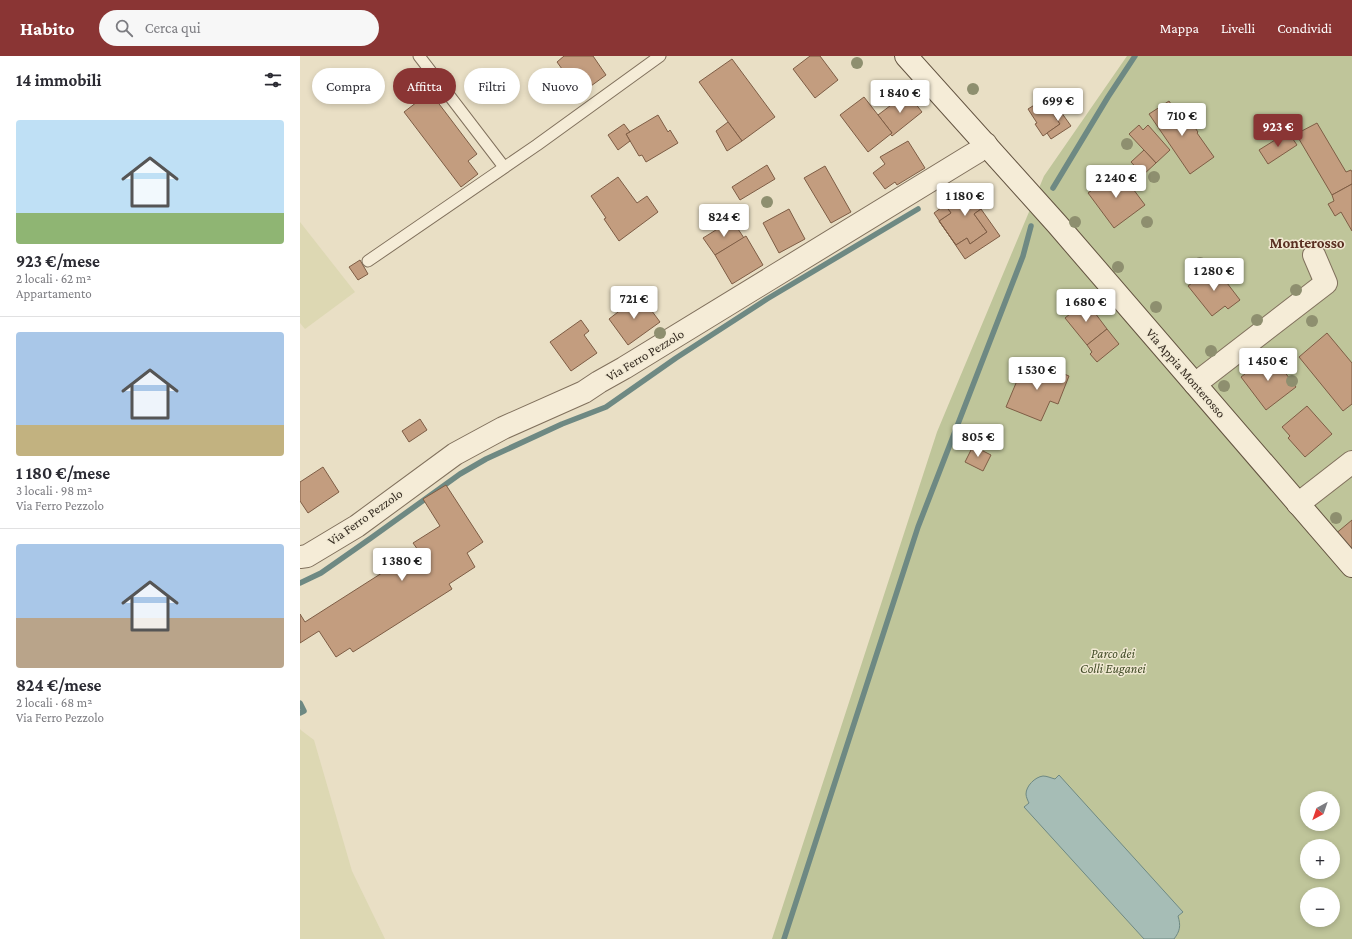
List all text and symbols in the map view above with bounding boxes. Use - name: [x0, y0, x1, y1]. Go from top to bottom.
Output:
- search box: [99, 10, 379, 46]
- icon: search: [113, 17, 135, 39]
- text: Habito: [20, 18, 75, 39]
- text: Cerca qui: [145, 20, 201, 36]
- text: Mappa: [1160, 20, 1199, 36]
- text: Livelli: [1221, 20, 1255, 36]
- text: Condividi: [1277, 20, 1332, 36]
- chip: Compra: [312, 68, 385, 104]
- chip: Affitta: [393, 68, 456, 104]
- chip: Filtri: [464, 68, 520, 104]
- chip: Nuovo: [528, 68, 592, 104]
- icon: filters: [262, 69, 284, 91]
- text: 14 immobili: [16, 71, 101, 90]
- pin: 1 840 €: [863, 80, 937, 114]
- text: 1 840 €: [880, 85, 920, 100]
- pin: 699 €: [1030, 88, 1086, 122]
- text: 699 €: [1042, 93, 1074, 108]
- pin: 710 €: [1154, 103, 1210, 137]
- text: 710 €: [1167, 108, 1197, 123]
- pin: 923 €: [1250, 114, 1306, 148]
- text: 923 €: [1263, 119, 1293, 134]
- icon: home: [114, 146, 186, 218]
- pin: 2 240 €: [1079, 165, 1153, 199]
- text: 2 240 €: [1095, 170, 1137, 185]
- pin: 1 180 €: [928, 183, 1002, 217]
- text: 1 180 €: [946, 188, 984, 203]
- pin: 824 €: [696, 204, 752, 238]
- text: 824 €: [708, 209, 740, 224]
- district label: Monterosso: [1269, 235, 1345, 251]
- text: 923 €/mese: [16, 252, 100, 271]
- pin: 1 280 €: [1177, 258, 1251, 292]
- text: 1 280 €: [1194, 263, 1234, 278]
- text: 2 locali · 62 m²: [16, 271, 91, 286]
- text: Appartamento: [16, 286, 92, 301]
- pin: 721 €: [606, 286, 662, 320]
- pin: 1 680 €: [1049, 289, 1123, 323]
- text: 721 €: [620, 291, 648, 306]
- text: 1 680 €: [1066, 294, 1106, 309]
- street label: Via Appia Monterosso: [1143, 325, 1229, 421]
- street label: Via Ferro Pezzolo: [603, 326, 687, 384]
- pin: 1 450 €: [1231, 348, 1305, 382]
- text: 1 450 €: [1248, 353, 1288, 368]
- pin: 1 530 €: [1000, 357, 1074, 391]
- icon: home: [114, 358, 186, 430]
- text: 1 530 €: [1018, 362, 1056, 377]
- pin: 805 €: [950, 424, 1006, 458]
- text: 805 €: [962, 429, 994, 444]
- text: 1 180 €/mese: [16, 464, 110, 483]
- text: 3 locali · 98 m²: [16, 483, 92, 498]
- street label: Via Ferro Pezzolo: [325, 486, 405, 548]
- text: Via Ferro Pezzolo: [16, 498, 104, 513]
- pin: 1 380 €: [365, 548, 439, 582]
- text: 1 380 €: [382, 553, 422, 568]
- icon: home: [114, 570, 186, 642]
- park label: Parco dei Colli Euganei: [1080, 646, 1146, 676]
- text: 824 €/mese: [16, 676, 102, 695]
- text: 2 locali · 68 m²: [16, 695, 92, 710]
- text: Via Ferro Pezzolo: [16, 710, 104, 725]
- north arrow: [1300, 791, 1340, 831]
- map controls: [1300, 791, 1340, 927]
- button: +: [1300, 839, 1340, 879]
- button: −: [1300, 887, 1340, 927]

